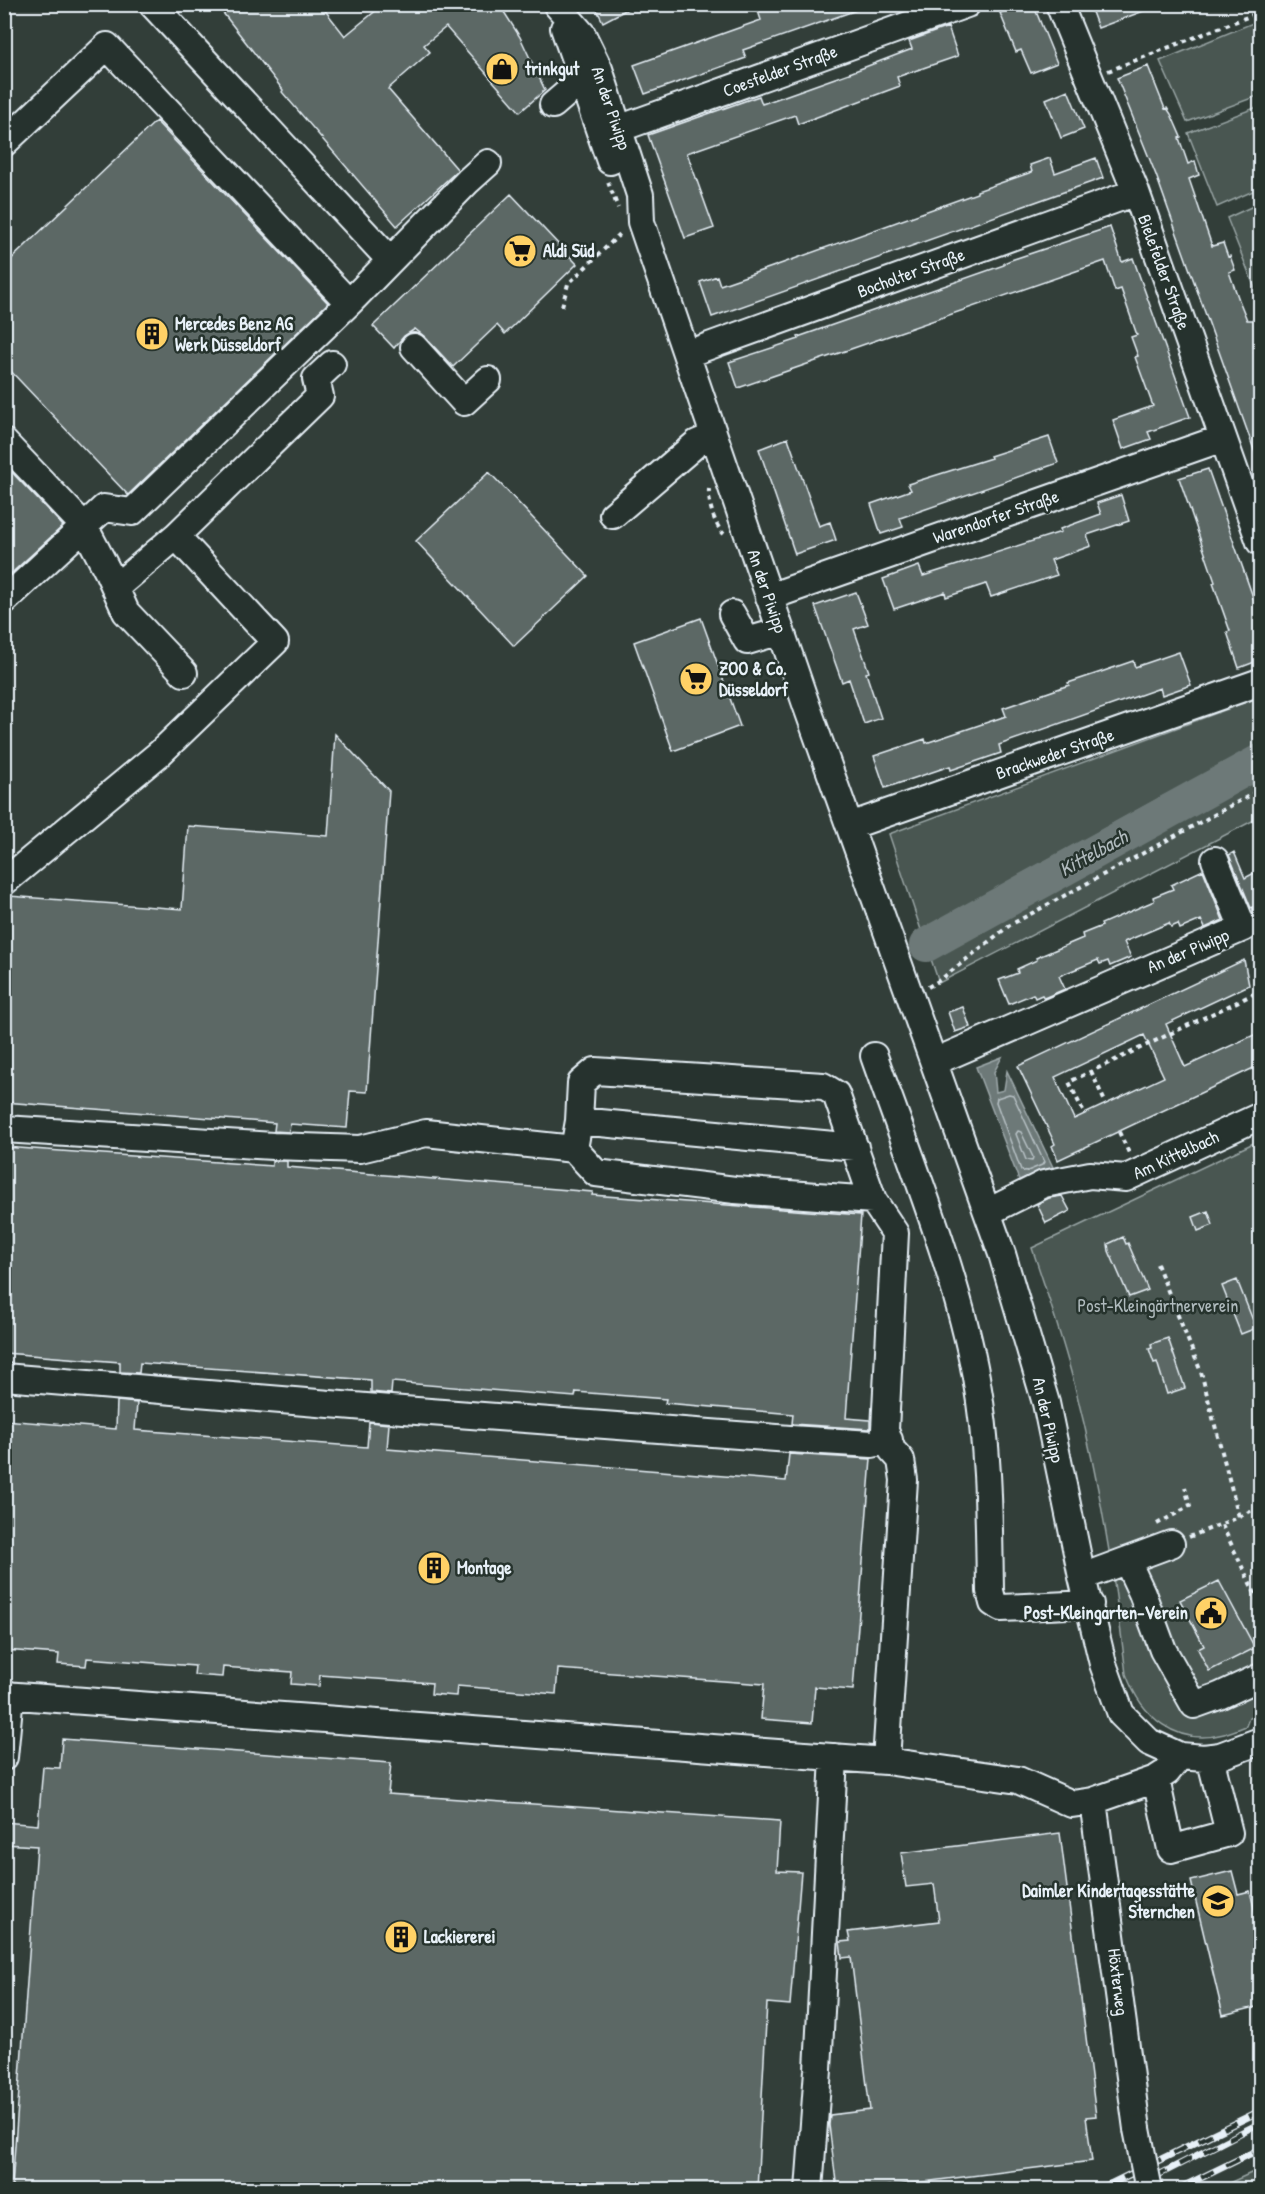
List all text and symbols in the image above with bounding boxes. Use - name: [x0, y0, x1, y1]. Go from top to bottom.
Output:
- street label: Coesfelder Straße: [719, 38, 840, 103]
- shop icon: trinkgut: [484, 51, 520, 87]
- place label: trinkgut: [524, 56, 580, 82]
- street label: An der Piwipp: [586, 63, 638, 153]
- street label: Bielefelder Straße: [1132, 211, 1197, 333]
- supermarket icon: Aldi Süd: [502, 233, 538, 269]
- place label: Aldi Süd: [543, 238, 594, 263]
- street label: Bocholter Straße: [854, 242, 968, 304]
- place label: Mercedes Benz AG Werk Düsseldorf: [175, 311, 293, 357]
- building icon: Mercedes Benz AG Werk Düsseldorf: [134, 316, 170, 352]
- street label: Warendorfer Straße: [930, 483, 1062, 550]
- street label: An der Piwipp: [742, 546, 794, 636]
- place label: ZOO & Co. Düsseldorf: [719, 656, 789, 702]
- supermarket icon: ZOO & Co. Düsseldorf: [678, 661, 714, 697]
- street label: Brackweder Straße: [992, 722, 1117, 785]
- water label: Kittelbach: [1054, 822, 1133, 882]
- street label: An der Piwipp: [1143, 922, 1233, 979]
- street label: Am Kittelbach: [1129, 1124, 1223, 1185]
- park label: Post-Kleingärtnerverein: [1078, 1293, 1238, 1318]
- street label: An der Piwipp: [1027, 1375, 1070, 1465]
- building icon: Montage: [416, 1550, 452, 1586]
- place label: Montage: [457, 1555, 512, 1581]
- public building icon: Post-Kleingarten-Verein: [1193, 1595, 1229, 1631]
- place label: Post-Kleingarten-Verein: [1024, 1600, 1188, 1626]
- place label: Daimler Kindertagesstätte Sternchen: [1022, 1878, 1196, 1924]
- school or university icon: Daimler Kindertagesstätte Sternchen: [1200, 1883, 1236, 1919]
- building icon: Lackiererei: [383, 1919, 419, 1955]
- place label: Lackiererei: [424, 1924, 496, 1949]
- street label: Höxterweg: [1102, 1947, 1135, 2017]

